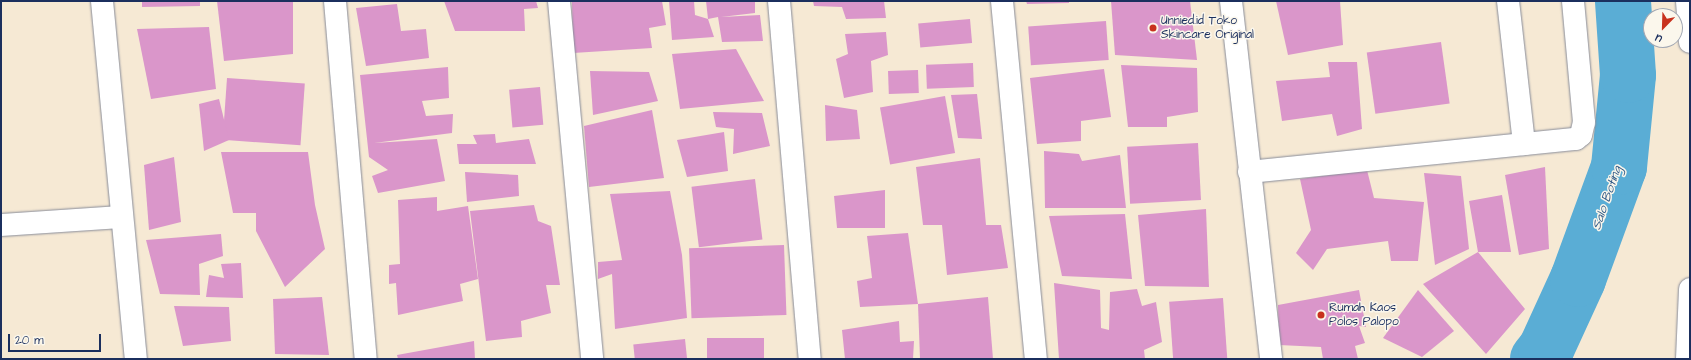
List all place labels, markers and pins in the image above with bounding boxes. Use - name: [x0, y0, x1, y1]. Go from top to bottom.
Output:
- place label: Unnied.id Toko Skincare Original: [1161, 14, 1254, 42]
- marker: Unnied.id Toko Skincare Original: [1148, 23, 1158, 33]
- place label: Rumah Kaos Polos Palopo: [1329, 301, 1399, 329]
- marker: Rumah Kaos Polos Palopo: [1316, 310, 1326, 320]

